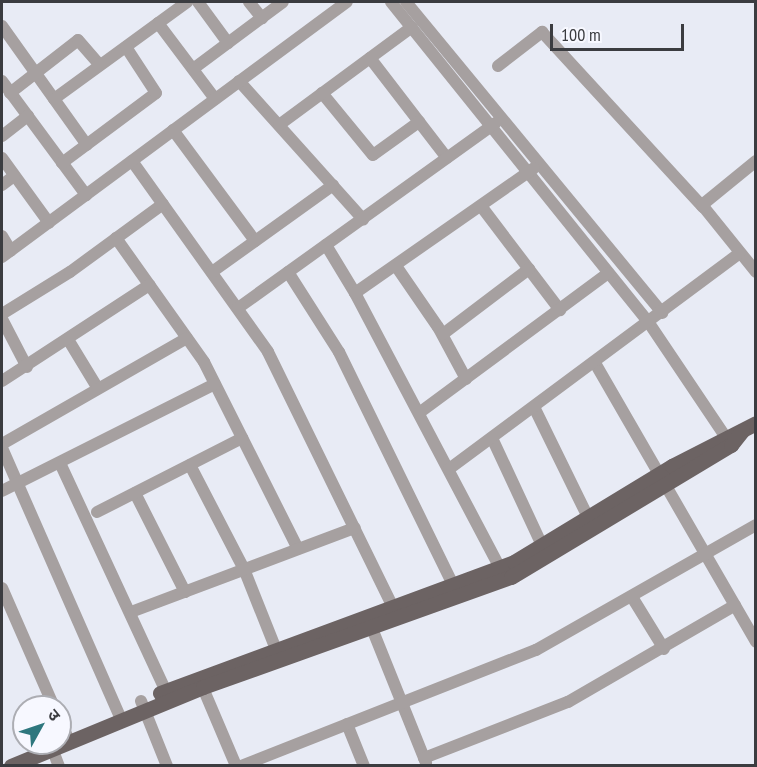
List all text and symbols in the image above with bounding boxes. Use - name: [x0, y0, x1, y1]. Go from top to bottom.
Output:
- scale bar: [553, 12, 686, 50]
- text: 100 m: [561, 23, 601, 46]
- north arrow: [12, 695, 72, 755]
- text: उ: [44, 705, 65, 725]

